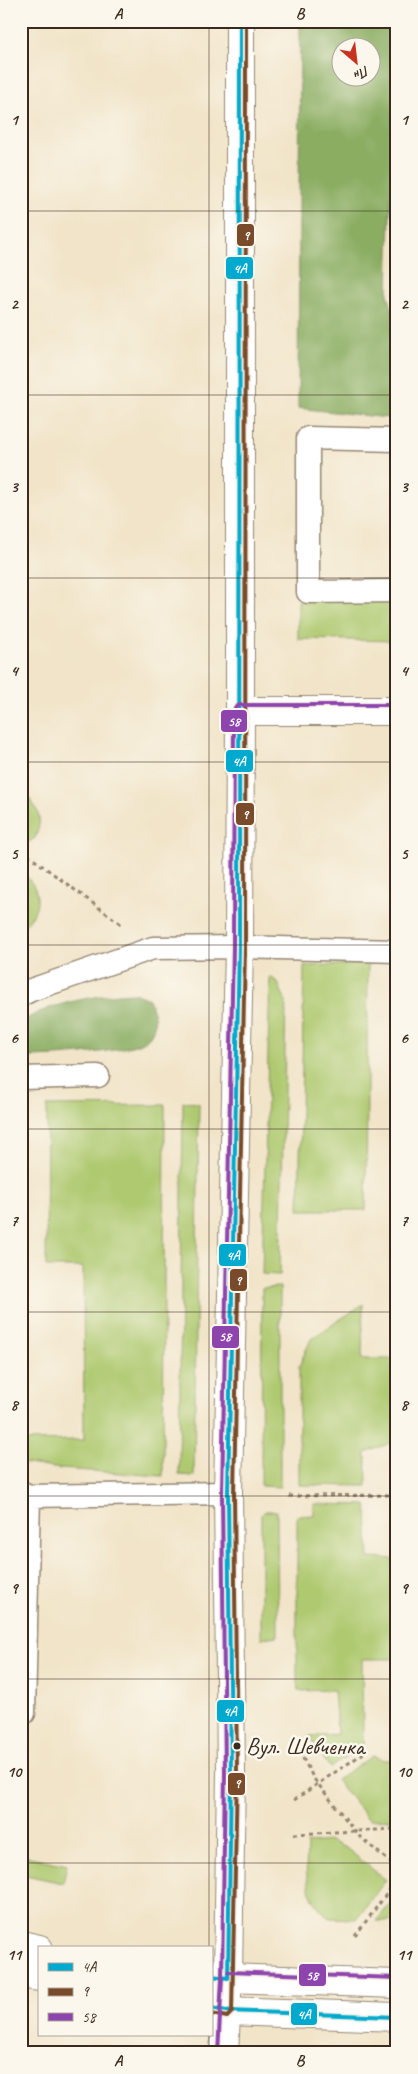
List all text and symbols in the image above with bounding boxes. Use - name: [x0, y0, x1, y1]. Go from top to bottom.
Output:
- text: A: [114, 4, 124, 24]
- text: B: [296, 4, 306, 24]
- north arrow: [330, 38, 380, 88]
- text: Пн: [351, 62, 372, 84]
- text: 1: [10, 110, 19, 130]
- text: 1: [400, 110, 409, 130]
- line badge: 9: [236, 223, 255, 247]
- text: 9: [243, 227, 251, 244]
- line badge: 4А: [225, 256, 254, 280]
- text: 4А: [233, 260, 248, 277]
- text: 2: [10, 294, 19, 314]
- text: 2: [400, 294, 409, 314]
- text: 3: [10, 477, 19, 497]
- text: 3: [400, 477, 409, 497]
- text: 4: [10, 661, 19, 681]
- text: 4: [400, 661, 409, 681]
- line badge: 58: [220, 709, 248, 733]
- text: 58: [228, 713, 242, 730]
- line badge: 4А: [225, 749, 254, 773]
- text: 4А: [232, 753, 247, 770]
- line badge: 9: [235, 802, 255, 826]
- text: 9: [242, 806, 250, 823]
- text: 5: [11, 844, 20, 864]
- text: 5: [401, 844, 410, 864]
- text: 6: [10, 1028, 19, 1048]
- text: 6: [400, 1028, 409, 1048]
- text: 7: [10, 1211, 19, 1231]
- text: 7: [400, 1211, 409, 1231]
- line badge: 4А: [218, 1243, 247, 1267]
- text: 4А: [226, 1247, 241, 1264]
- line badge: 9: [229, 1268, 248, 1292]
- text: 9: [235, 1272, 243, 1289]
- line badge: 58: [211, 1325, 240, 1349]
- text: 58: [219, 1328, 233, 1345]
- text: 8: [10, 1395, 19, 1415]
- text: 8: [400, 1395, 409, 1415]
- text: 9: [10, 1578, 19, 1598]
- text: 9: [400, 1578, 409, 1598]
- line badge: 4А: [216, 1699, 245, 1723]
- text: 4А: [223, 1703, 238, 1720]
- place label: Вул. Шевченка: [246, 1731, 366, 1761]
- marker: Вул. Шевченка: [232, 1741, 242, 1751]
- text: 10: [7, 1762, 23, 1782]
- text: 10: [397, 1762, 413, 1782]
- line badge: 9: [227, 1772, 246, 1796]
- text: 9: [234, 1775, 242, 1792]
- text: 11: [7, 1945, 23, 1965]
- text: 11: [397, 1945, 413, 1965]
- legend: [38, 1946, 212, 2036]
- text: 4А: [82, 1958, 98, 1977]
- line badge: 58: [298, 1963, 327, 1987]
- text: 58: [306, 1967, 320, 1984]
- text: 9: [82, 1982, 90, 2001]
- line badge: 4А: [290, 2002, 318, 2026]
- text: 4А: [297, 2006, 312, 2023]
- text: 58: [82, 2008, 97, 2027]
- text: A: [114, 2051, 124, 2071]
- text: B: [296, 2051, 306, 2071]

